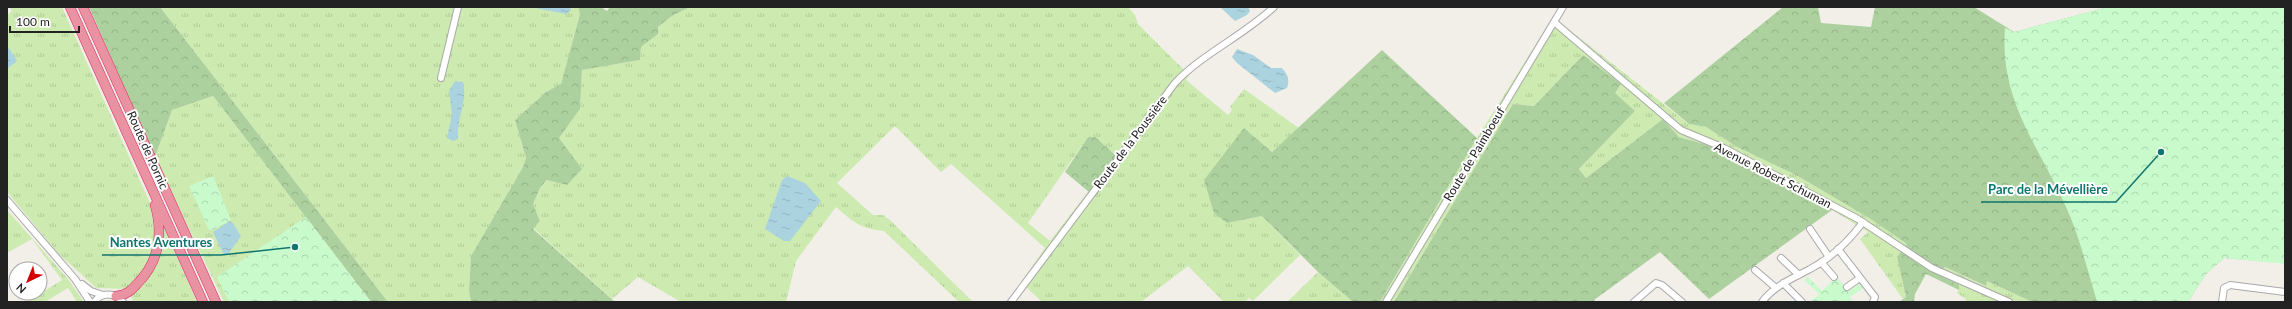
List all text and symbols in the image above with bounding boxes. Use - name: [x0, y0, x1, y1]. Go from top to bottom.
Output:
- scale bar: [10, 8, 79, 34]
- text: 100 m: [16, 14, 50, 29]
- street label: Route de la Poussière: [1090, 92, 1170, 192]
- street label: Route de Paimboeuf: [1440, 104, 1508, 204]
- street label: Route de Pornic: [124, 109, 172, 192]
- street label: Avenue Robert Schuman: [1712, 139, 1834, 211]
- callout: Parc de la Mévellière: [1981, 177, 2116, 202]
- text: Parc de la Mévellière: [1988, 181, 2108, 197]
- callout: Nantes Aventures: [102, 230, 221, 255]
- text: Nantes Aventures: [110, 234, 213, 250]
- north arrow: [8, 261, 48, 301]
- text: N: [13, 281, 28, 296]

